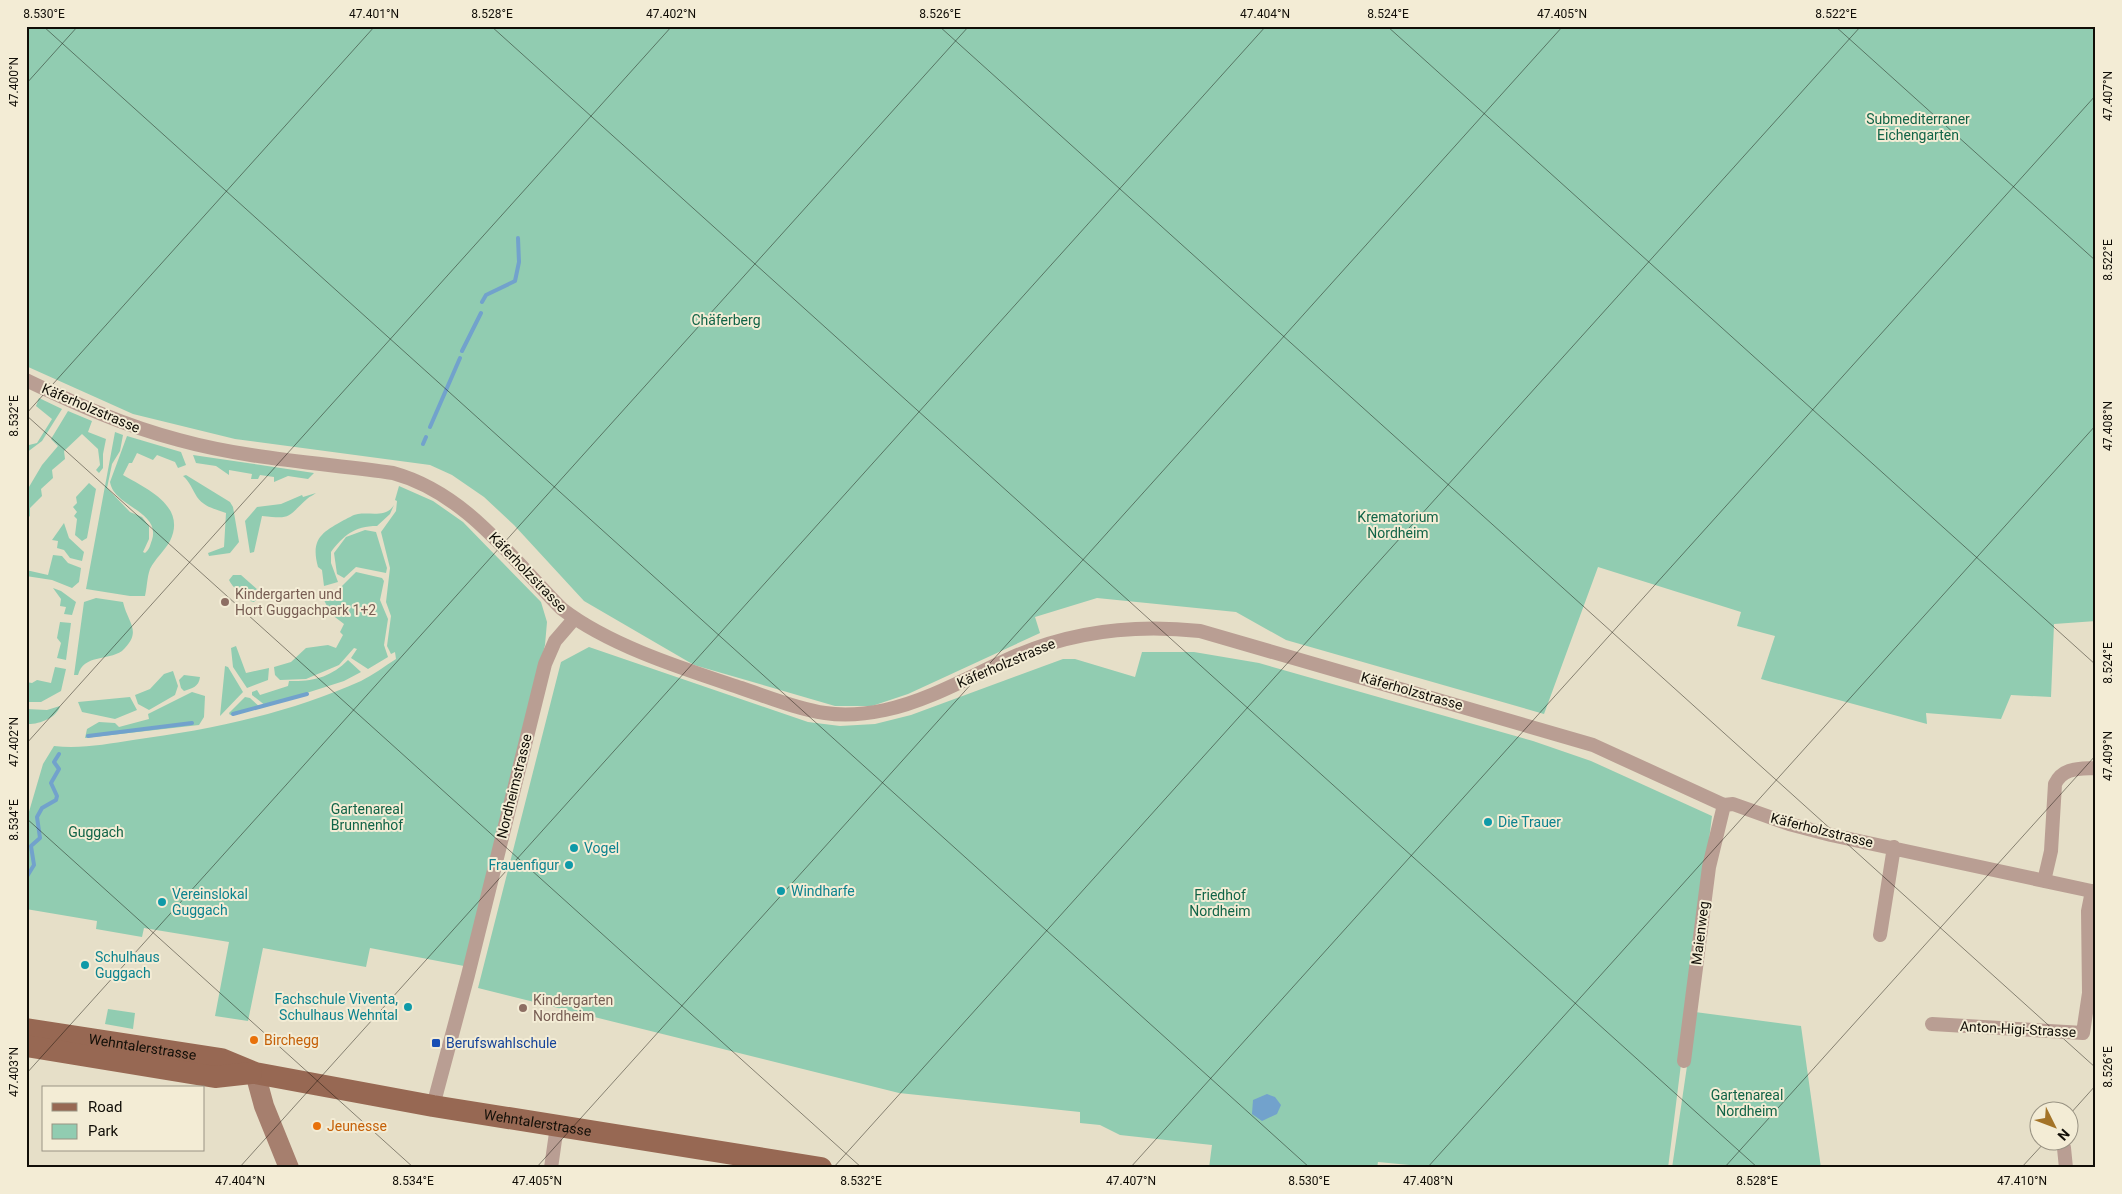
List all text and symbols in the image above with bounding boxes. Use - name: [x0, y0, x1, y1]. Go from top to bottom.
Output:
- text: 8.530°E: [23, 7, 65, 21]
- text: 47.401°N: [349, 7, 399, 21]
- text: 8.528°E: [471, 7, 513, 21]
- text: 47.402°N: [646, 7, 696, 21]
- text: 8.526°E: [919, 7, 961, 21]
- text: 47.404°N: [1240, 7, 1290, 21]
- text: 8.524°E: [1367, 7, 1409, 21]
- text: 47.405°N: [1537, 7, 1587, 21]
- text: 8.522°E: [1815, 7, 1857, 21]
- text: 47.400°N: [7, 57, 21, 107]
- text: 47.407°N: [2101, 71, 2115, 121]
- park label: Submediterraner Eichengarten: [1866, 111, 1970, 143]
- text: 8.522°E: [2101, 239, 2115, 281]
- park label: Chäferberg: [691, 312, 761, 328]
- street label: Käferholzstrasse: [40, 380, 142, 436]
- text: 8.532°E: [7, 395, 21, 437]
- text: 47.408°N: [2101, 401, 2115, 451]
- park label: Krematorium Nordheim: [1357, 509, 1439, 541]
- street label: Käferholzstrasse: [486, 529, 570, 615]
- place label: Kindergarten und Hort Guggachpark 1+2: [235, 586, 376, 618]
- marker: Kindergarten und Hort Guggachpark 1+2: [219, 596, 231, 608]
- street label: Käferholzstrasse: [955, 635, 1057, 691]
- text: 8.524°E: [2101, 642, 2115, 684]
- street label: Käferholzstrasse: [1359, 669, 1465, 713]
- text: 47.402°N: [7, 717, 21, 767]
- text: 47.409°N: [2101, 731, 2115, 781]
- street label: Nordheimstrasse: [493, 732, 535, 840]
- text: 8.534°E: [7, 799, 21, 841]
- park label: Gartenareal Brunnenhof: [331, 801, 403, 833]
- street label: Käferholzstrasse: [1769, 810, 1875, 850]
- place label: Die Trauer: [1498, 814, 1561, 830]
- marker: Die Trauer: [1482, 816, 1494, 828]
- park label: Guggach: [68, 824, 124, 840]
- place label: Vogel: [584, 840, 619, 856]
- marker: Vogel: [568, 842, 580, 854]
- place label: Frauenfigur: [488, 857, 559, 873]
- marker: Frauenfigur: [563, 859, 575, 871]
- place label: Windharfe: [791, 883, 855, 899]
- marker: Windharfe: [775, 885, 787, 897]
- place label: Vereinslokal Guggach: [172, 886, 248, 918]
- park label: Friedhof Nordheim: [1189, 887, 1251, 919]
- marker: Vereinslokal Guggach: [156, 896, 168, 908]
- street label: Maienweg: [1688, 900, 1712, 966]
- place label: Schulhaus Guggach: [95, 949, 160, 981]
- marker: Schulhaus Guggach: [79, 959, 91, 971]
- place label: Fachschule Viventa, Schulhaus Wehntal: [274, 991, 398, 1023]
- place label: Kindergarten Nordheim: [533, 992, 613, 1024]
- marker: Fachschule Viventa, Schulhaus Wehntal: [402, 1001, 414, 1013]
- marker: Kindergarten Nordheim: [517, 1002, 529, 1014]
- street label: Anton-Higi-Strasse: [1960, 1018, 2076, 1040]
- street label: Wehntalerstrasse: [88, 1031, 198, 1063]
- place label: Birchegg: [264, 1032, 319, 1048]
- marker: Birchegg: [248, 1034, 260, 1046]
- place label: Berufswahlschule: [446, 1035, 557, 1051]
- marker: Berufswahlschule: [430, 1037, 442, 1049]
- text: 8.526°E: [2101, 1046, 2115, 1088]
- text: 47.403°N: [7, 1047, 21, 1097]
- legend: [42, 1086, 205, 1152]
- park label: Gartenareal Nordheim: [1711, 1087, 1783, 1119]
- text: Road: [88, 1098, 122, 1116]
- north arrow: [2030, 1102, 2080, 1152]
- street label: Wehntalerstrasse: [483, 1106, 593, 1139]
- place label: Jeunesse: [327, 1118, 387, 1134]
- marker: Jeunesse: [311, 1120, 323, 1132]
- text: Park: [88, 1122, 119, 1140]
- text: N: [2054, 1126, 2073, 1144]
- text: 47.404°N: [215, 1174, 265, 1188]
- text: 8.534°E: [392, 1174, 434, 1188]
- text: 47.405°N: [512, 1174, 562, 1188]
- text: 8.532°E: [840, 1174, 882, 1188]
- text: 47.407°N: [1106, 1174, 1156, 1188]
- text: 8.530°E: [1288, 1174, 1330, 1188]
- text: 47.408°N: [1403, 1174, 1453, 1188]
- text: 8.528°E: [1736, 1174, 1778, 1188]
- text: 47.410°N: [1997, 1174, 2047, 1188]

